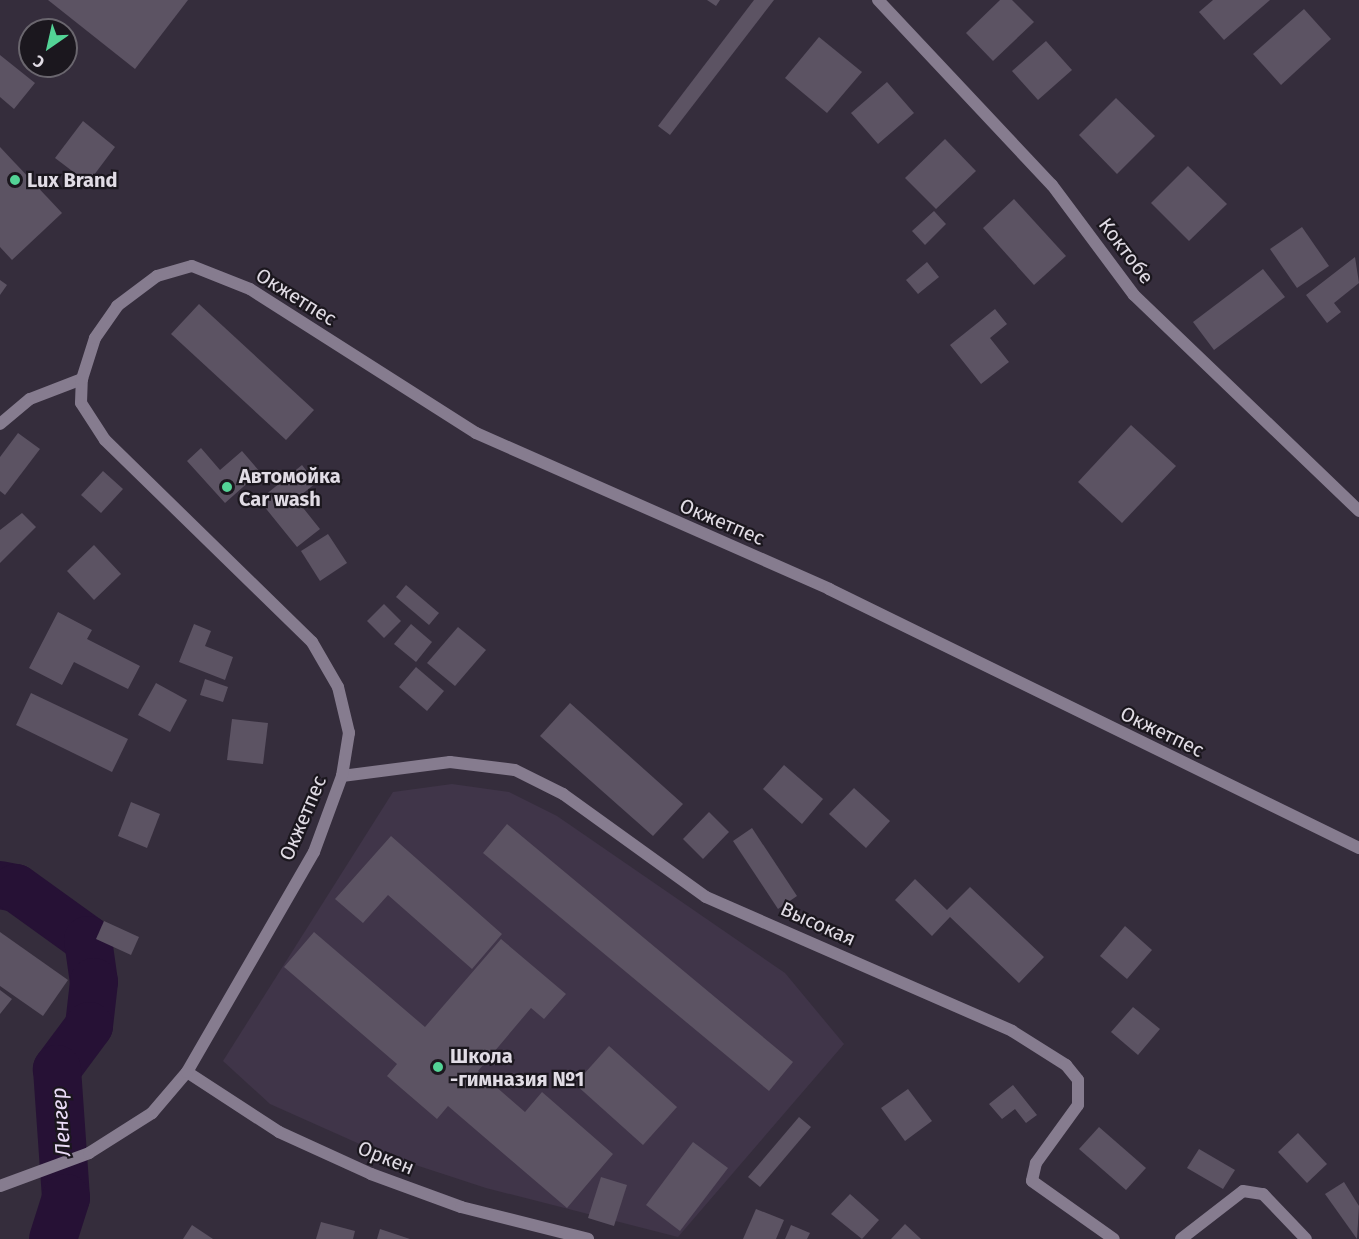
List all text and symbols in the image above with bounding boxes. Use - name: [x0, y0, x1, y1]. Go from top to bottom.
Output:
- north arrow: [18, 18, 78, 78]
- text: С: [30, 51, 48, 72]
- place label: Lux Brand: [27, 168, 118, 192]
- marker: Lux Brand: [8, 173, 22, 187]
- street label: Коктобе: [1093, 213, 1159, 289]
- street label: Окжетпес: [251, 263, 341, 331]
- place label: Автомойка Car wash: [239, 464, 341, 511]
- marker: Автомойка Car wash: [220, 480, 234, 494]
- street label: Окжетпес: [676, 493, 768, 551]
- street label: Окжетпес: [1116, 701, 1208, 763]
- street label: Окжетпес: [274, 772, 332, 864]
- street label: Высокая: [777, 897, 859, 951]
- place label: Школа -гимназия №1: [450, 1044, 584, 1091]
- marker: Школа -гимназия №1: [431, 1060, 445, 1074]
- water label: Ленгер: [46, 1087, 76, 1157]
- street label: Оркен: [354, 1136, 418, 1180]

